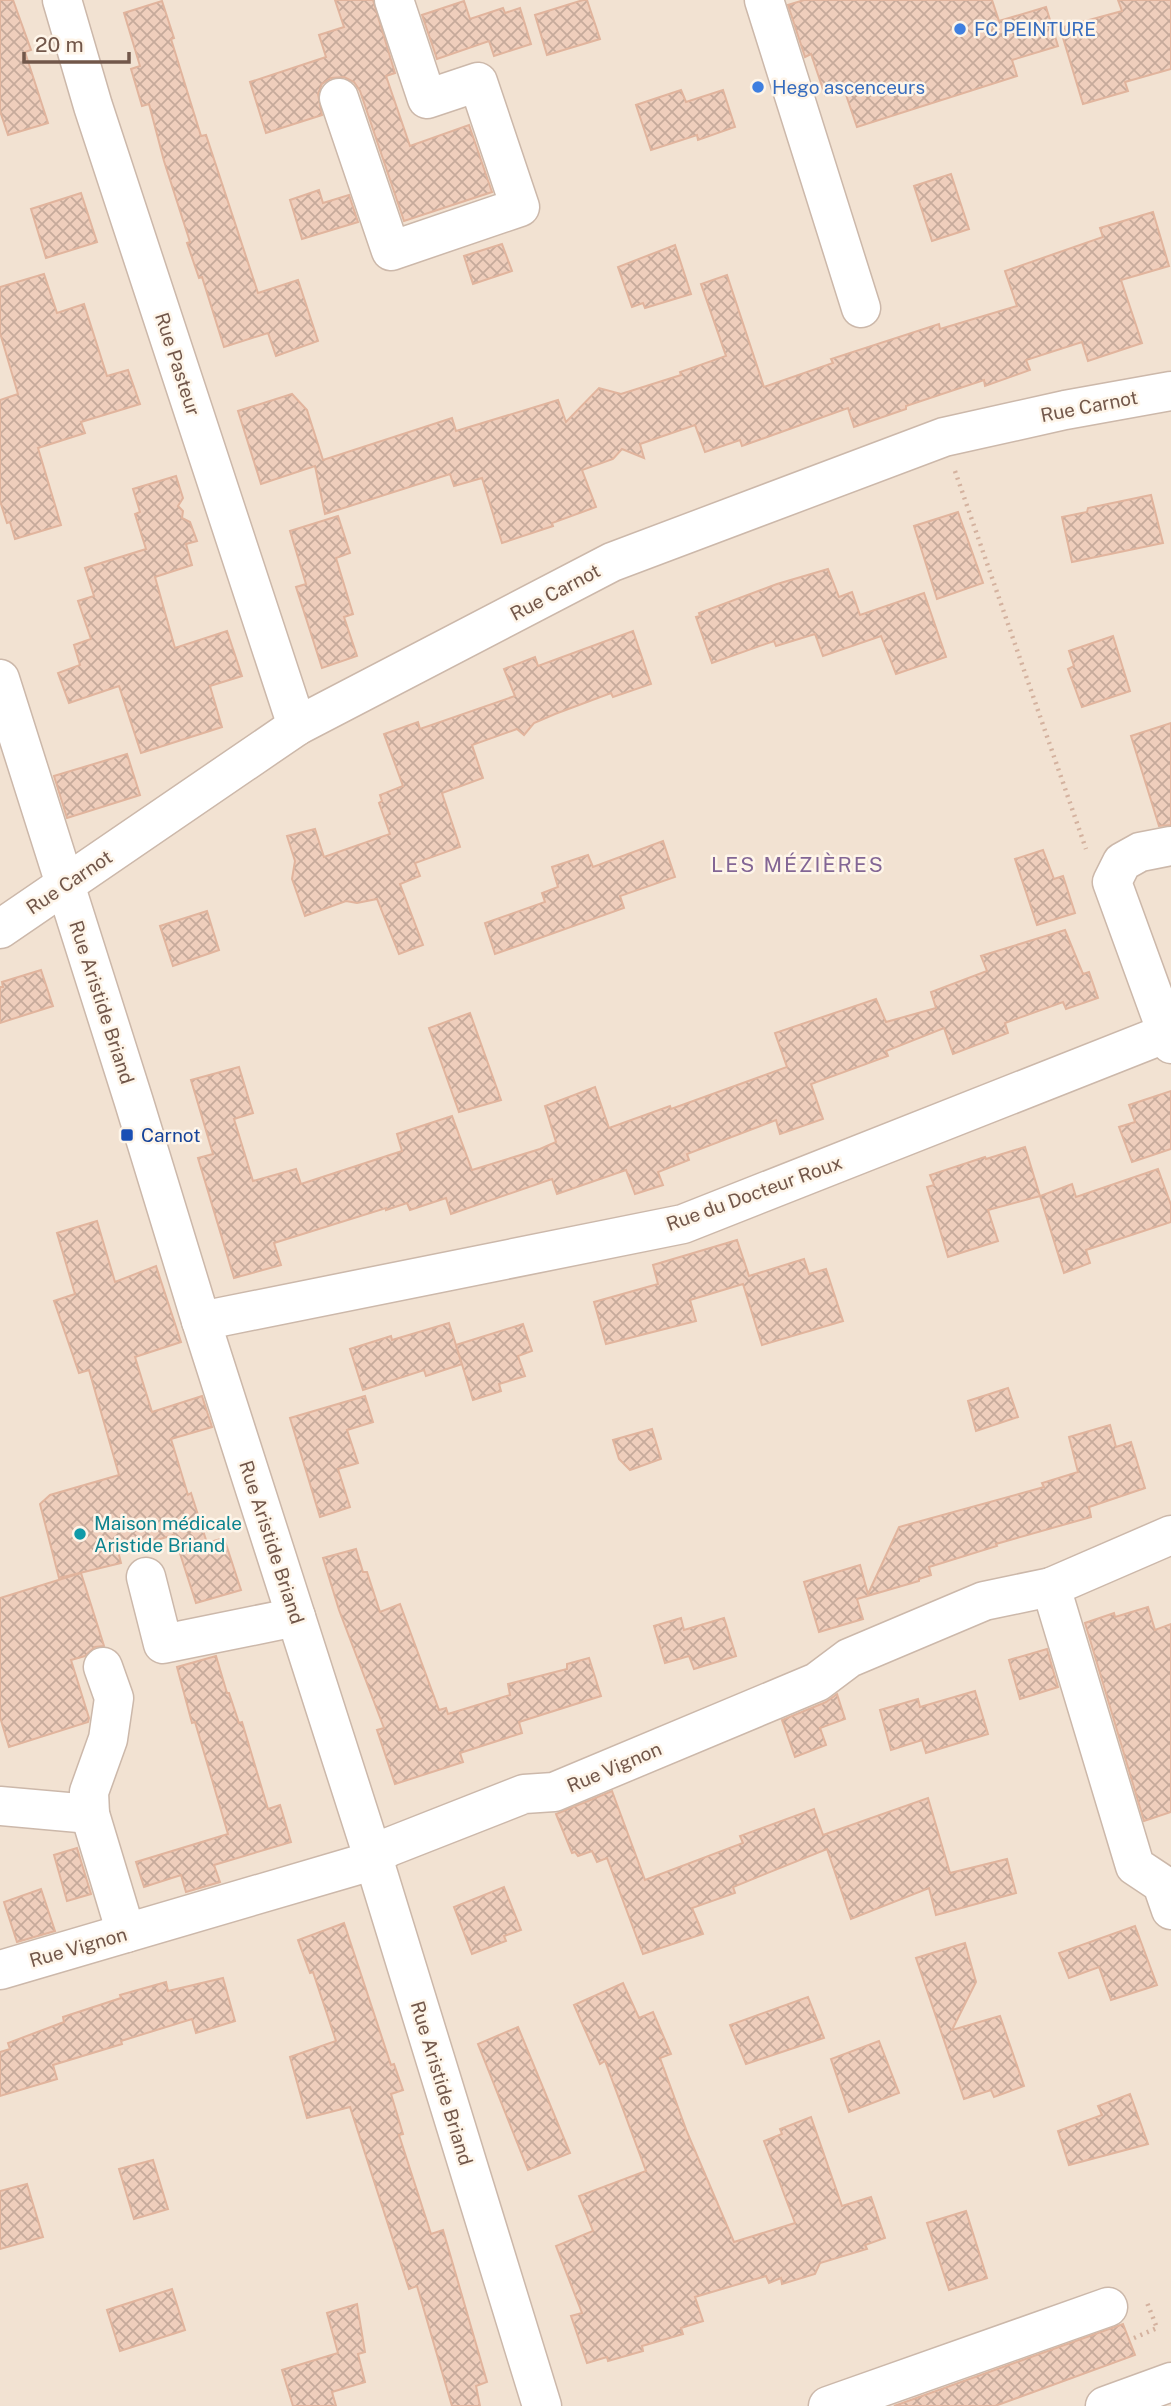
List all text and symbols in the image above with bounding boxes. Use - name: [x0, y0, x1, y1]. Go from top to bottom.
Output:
- place label: FC PEINTURE: [974, 18, 1096, 40]
- scale bar: [24, 21, 130, 65]
- marker: FC PEINTURE: [952, 21, 968, 37]
- text: 20 m: [35, 32, 84, 57]
- place label: Hego ascenceurs: [772, 76, 925, 98]
- marker: Hego ascenceurs: [750, 79, 766, 95]
- street label: Rue Pasteur: [151, 310, 205, 418]
- street label: Rue Carnot: [1039, 386, 1139, 426]
- street label: Rue Carnot: [506, 559, 604, 625]
- street label: Rue Carnot: [22, 845, 116, 919]
- district label: LES MÉZIÈRES: [711, 852, 885, 877]
- street label: Rue Aristide Briand: [65, 918, 139, 1086]
- place label: Carnot: [141, 1124, 201, 1146]
- marker: Carnot: [119, 1127, 135, 1143]
- street label: Rue du Docteur Roux: [663, 1151, 845, 1235]
- street label: Rue Aristide Briand: [235, 1458, 309, 1626]
- place label: Maison médicale Aristide Briand: [94, 1512, 242, 1556]
- marker: Maison médicale Aristide Briand: [72, 1526, 88, 1542]
- street label: Rue Vignon: [563, 1737, 665, 1797]
- street label: Rue Vignon: [27, 1923, 129, 1971]
- street label: Rue Aristide Briand: [407, 1998, 477, 2168]

